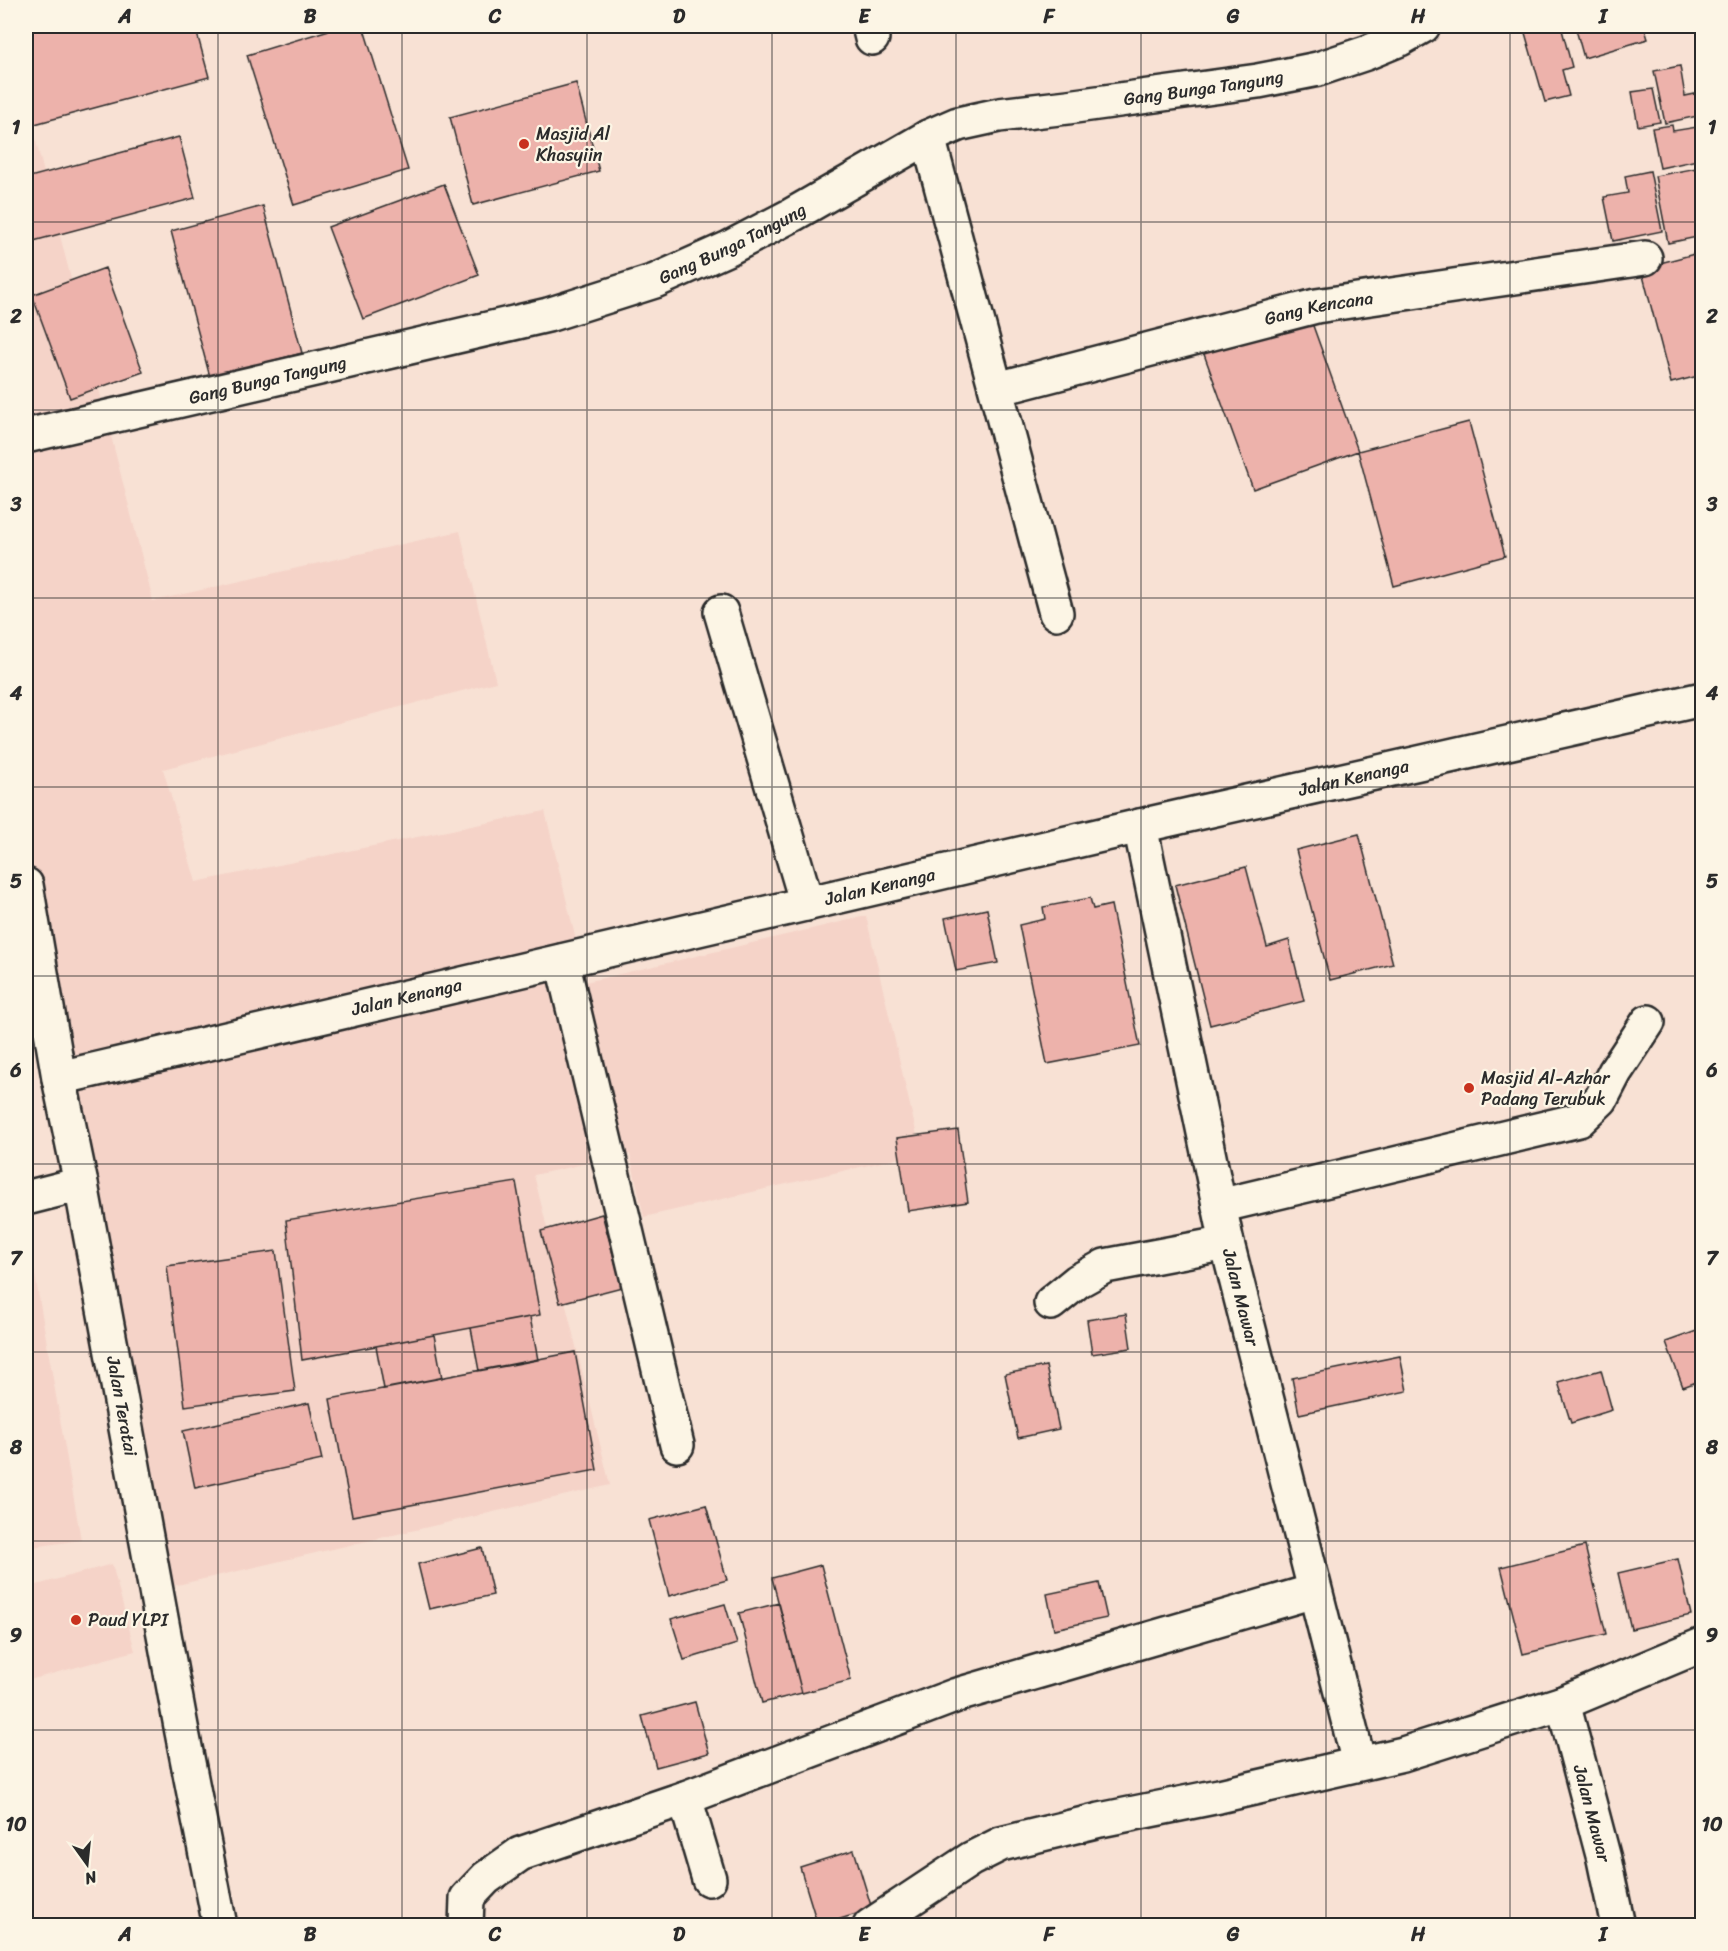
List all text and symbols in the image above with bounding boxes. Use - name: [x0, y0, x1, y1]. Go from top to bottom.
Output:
- text: A: [117, 0, 132, 34]
- text: B: [304, 0, 317, 34]
- text: C: [488, 0, 502, 34]
- text: D: [673, 0, 686, 34]
- text: E: [858, 0, 871, 34]
- text: F: [1043, 0, 1056, 34]
- text: G: [1226, 0, 1240, 34]
- text: H: [1410, 0, 1426, 34]
- text: I: [1598, 0, 1609, 34]
- street label: Gang Bunga Tangung: [1122, 60, 1286, 115]
- text: 1: [12, 110, 21, 145]
- text: 1: [1708, 110, 1717, 145]
- place label: Masjid Al Khasyiin: [536, 118, 611, 171]
- marker: Masjid Al Khasyiin: [517, 137, 531, 151]
- street label: Gang Bunga Tangung: [653, 194, 812, 293]
- street label: Gang Kencana: [1261, 282, 1375, 335]
- text: 2: [9, 299, 22, 334]
- text: 2: [1705, 299, 1718, 334]
- street label: Gang Bunga Tangung: [185, 346, 350, 414]
- text: 3: [10, 487, 22, 522]
- text: 3: [1706, 487, 1718, 522]
- text: 4: [9, 676, 23, 711]
- text: 4: [1705, 676, 1719, 711]
- street label: Jalan Kenanga: [1294, 750, 1413, 806]
- street label: Jalan Kenanga: [821, 858, 939, 915]
- text: 5: [10, 864, 22, 899]
- text: 5: [1706, 864, 1718, 899]
- street label: Jalan Kenanga: [347, 968, 466, 1026]
- text: 6: [9, 1053, 22, 1088]
- text: 6: [1705, 1053, 1718, 1088]
- place label: Masjid Al-Azhar Padang Terubuk: [1481, 1062, 1611, 1115]
- marker: Masjid Al-Azhar Padang Terubuk: [1462, 1081, 1476, 1095]
- text: 7: [10, 1241, 23, 1276]
- text: 7: [1706, 1241, 1719, 1276]
- street label: Jalan Mawar: [1213, 1244, 1269, 1351]
- street label: Jalan Teratai: [97, 1353, 147, 1460]
- text: 8: [9, 1430, 23, 1465]
- text: 8: [1705, 1430, 1719, 1465]
- place label: Paud YLPI: [88, 1604, 170, 1636]
- marker: Paud YLPI: [69, 1613, 83, 1627]
- text: 9: [10, 1618, 22, 1653]
- text: 9: [1706, 1618, 1718, 1653]
- street label: Jalan Mawar: [1564, 1760, 1620, 1867]
- text: 10: [5, 1807, 27, 1842]
- text: 10: [1701, 1807, 1723, 1842]
- north arrow: [57, 1834, 117, 1894]
- text: N: [81, 1862, 101, 1894]
- text: A: [117, 1917, 132, 1951]
- text: B: [304, 1917, 317, 1951]
- text: C: [488, 1917, 502, 1951]
- text: D: [673, 1917, 686, 1951]
- text: E: [858, 1917, 871, 1951]
- text: F: [1043, 1917, 1056, 1951]
- text: G: [1226, 1917, 1240, 1951]
- text: H: [1410, 1917, 1426, 1951]
- text: I: [1598, 1917, 1609, 1951]

